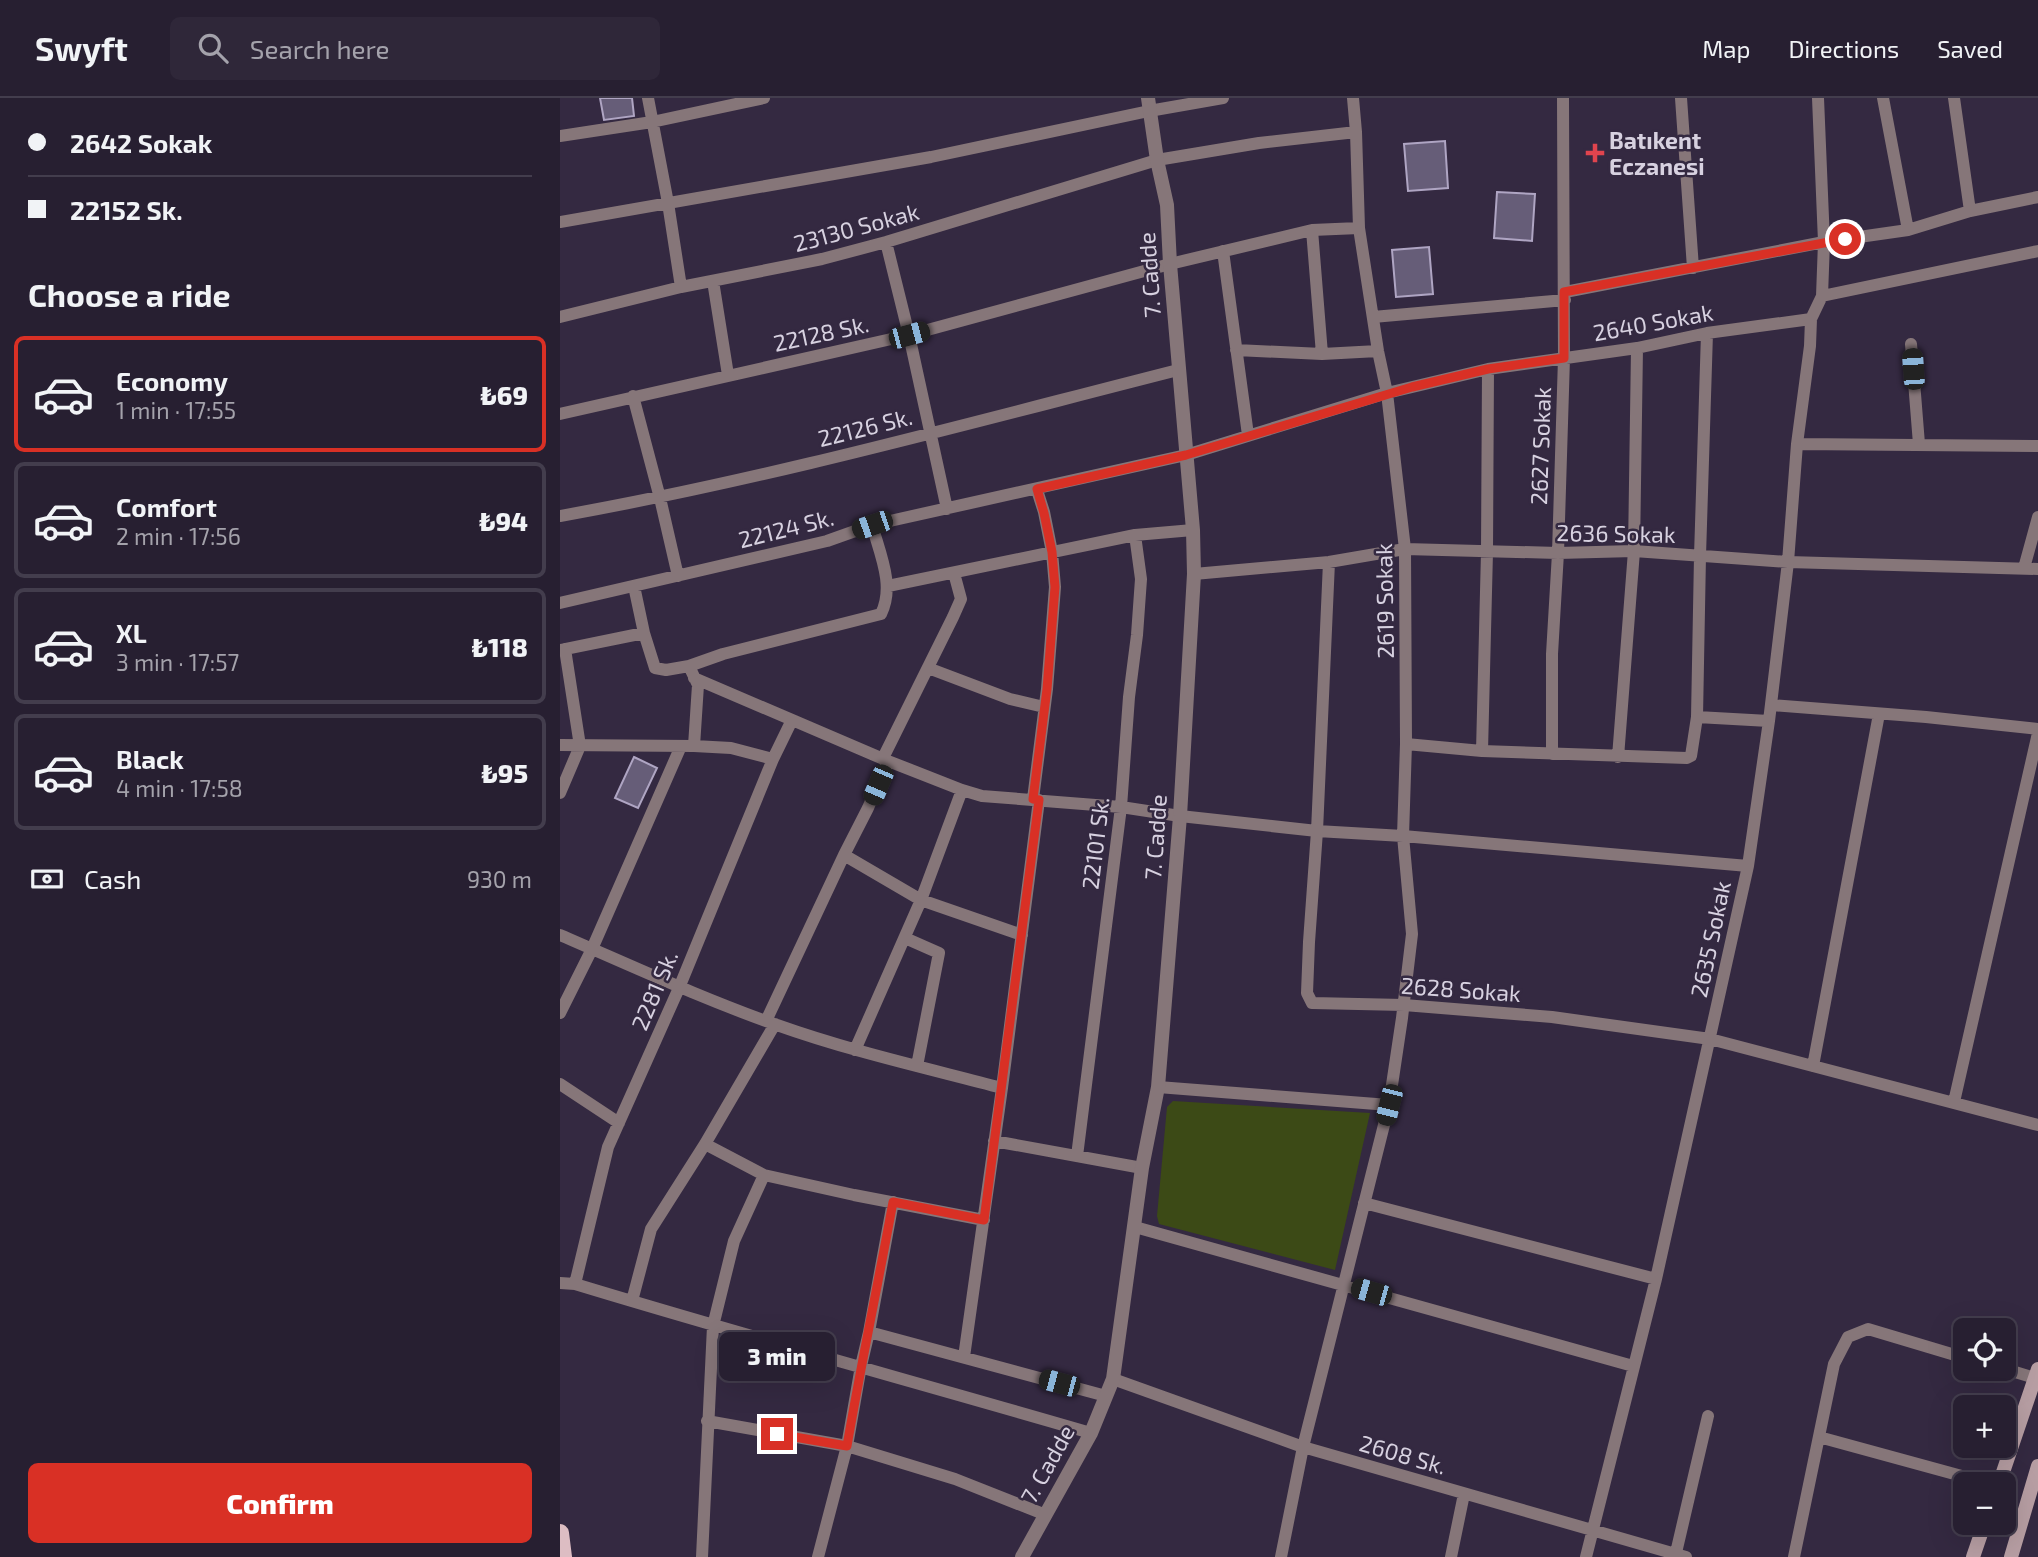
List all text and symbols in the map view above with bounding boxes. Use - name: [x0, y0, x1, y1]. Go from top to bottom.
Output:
- search box: [170, 17, 660, 80]
- text: Swyft: [35, 28, 128, 68]
- icon: search: [194, 29, 232, 67]
- text: Search here: [250, 33, 390, 64]
- text: Map: [1702, 34, 1750, 63]
- text: Directions: [1788, 34, 1899, 63]
- text: Saved: [1937, 34, 2003, 63]
- place label: Batıkent Eczanesi: [1609, 126, 1705, 180]
- text: 2642 Sokak: [70, 127, 212, 158]
- marker: Batıkent Eczanesi: [1587, 145, 1603, 161]
- text: 22152 Sk.: [70, 194, 183, 225]
- street label: 23130 Sokak: [790, 197, 922, 257]
- route start: [1829, 223, 1861, 255]
- street label: 7. Cadde: [1132, 231, 1166, 319]
- text: Choose a ride: [28, 275, 231, 313]
- street label: 2640 Sokak: [1591, 298, 1715, 346]
- street label: 22128 Sk.: [771, 309, 871, 357]
- car: [886, 319, 933, 351]
- car: [1902, 347, 1925, 391]
- icon: car: [32, 363, 95, 426]
- text: Economy: [116, 365, 228, 396]
- text: ₺69: [481, 379, 528, 410]
- street label: 2627 Sokak: [1524, 386, 1556, 505]
- text: 1 min · 17:55: [116, 396, 236, 424]
- street label: 22126 Sk.: [815, 402, 915, 452]
- icon: car: [32, 489, 95, 552]
- text: Comfort: [116, 491, 217, 522]
- street label: 22124 Sk.: [736, 503, 836, 553]
- text: ₺94: [479, 505, 528, 536]
- car: [849, 508, 896, 542]
- street label: 2636 Sokak: [1556, 518, 1676, 548]
- text: 2 min · 17:56: [116, 522, 241, 550]
- street label: 2619 Sokak: [1369, 543, 1399, 659]
- icon: car: [32, 615, 95, 678]
- text: XL: [116, 617, 147, 648]
- text: ₺118: [472, 631, 528, 662]
- text: 3 min · 17:57: [116, 648, 239, 676]
- icon: car: [32, 741, 95, 804]
- text: Black: [116, 743, 184, 774]
- text: ₺95: [482, 757, 528, 788]
- car: [861, 762, 896, 808]
- text: 4 min · 17:58: [116, 774, 243, 802]
- street label: 7. Cadde: [1138, 793, 1172, 881]
- street label: 22101 Sk.: [1075, 795, 1115, 891]
- icon: cash: [28, 860, 66, 898]
- text: Cash: [84, 863, 141, 894]
- text: 930 m: [467, 865, 532, 893]
- street label: 2635 Sokak: [1684, 878, 1736, 1000]
- street label: 2281 Sk.: [625, 946, 683, 1034]
- street label: 2628 Sokak: [1400, 971, 1522, 1007]
- car: [1374, 1082, 1405, 1128]
- car: [1348, 1276, 1395, 1308]
- map controls: [1953, 1318, 2016, 1535]
- button: locate: [1953, 1318, 2016, 1381]
- callout: 3 min: [719, 1332, 835, 1382]
- text: 3 min: [747, 1342, 807, 1370]
- car: [1036, 1367, 1083, 1399]
- button: +: [1953, 1395, 2016, 1458]
- route end: [761, 1418, 793, 1450]
- street label: 7. Cadde: [1014, 1420, 1080, 1508]
- street label: 2608 Sk.: [1356, 1428, 1450, 1480]
- button: Confirm: [28, 1463, 532, 1543]
- button: −: [1953, 1472, 2016, 1535]

